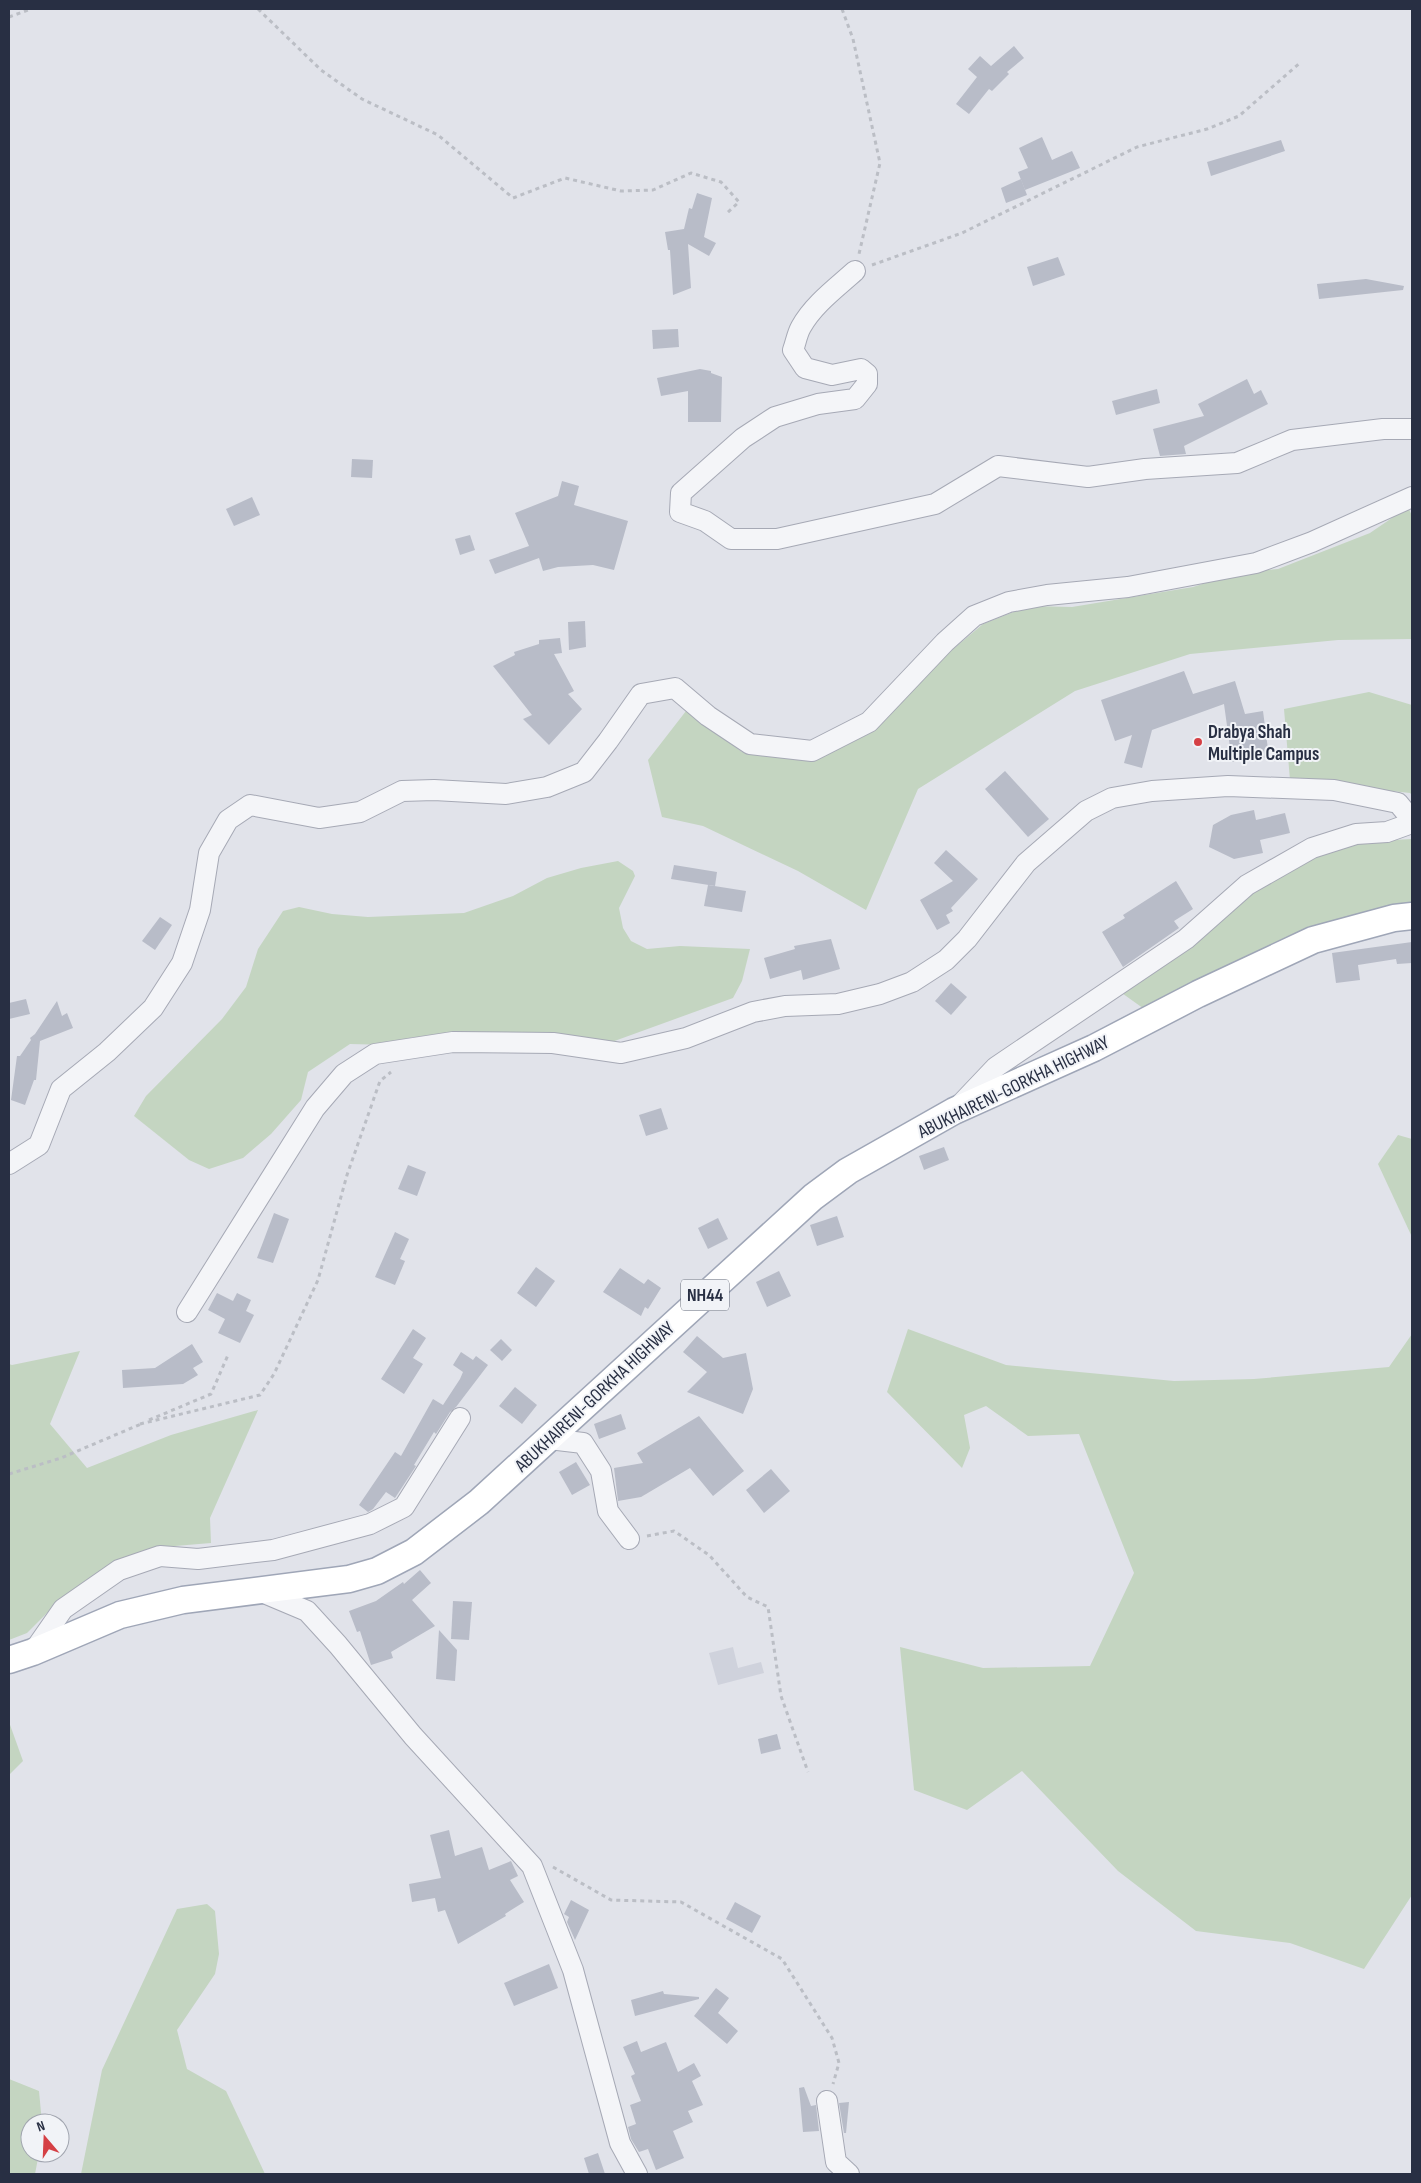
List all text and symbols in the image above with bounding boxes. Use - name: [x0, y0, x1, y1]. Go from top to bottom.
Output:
- place label: Drabya Shah Multiple Campus: [1208, 721, 1319, 766]
- marker: Drabya Shah Multiple Campus: [1192, 736, 1204, 748]
- street label: ABUKHAIRENI-GORKHA HIGHWAY: [913, 1031, 1113, 1144]
- road number: NH44: [681, 1280, 729, 1310]
- street label: ABUKHAIRENI-GORKHA HIGHWAY: [510, 1317, 680, 1478]
- north arrow: [20, 2113, 70, 2163]
- text: N: [35, 2117, 47, 2135]

